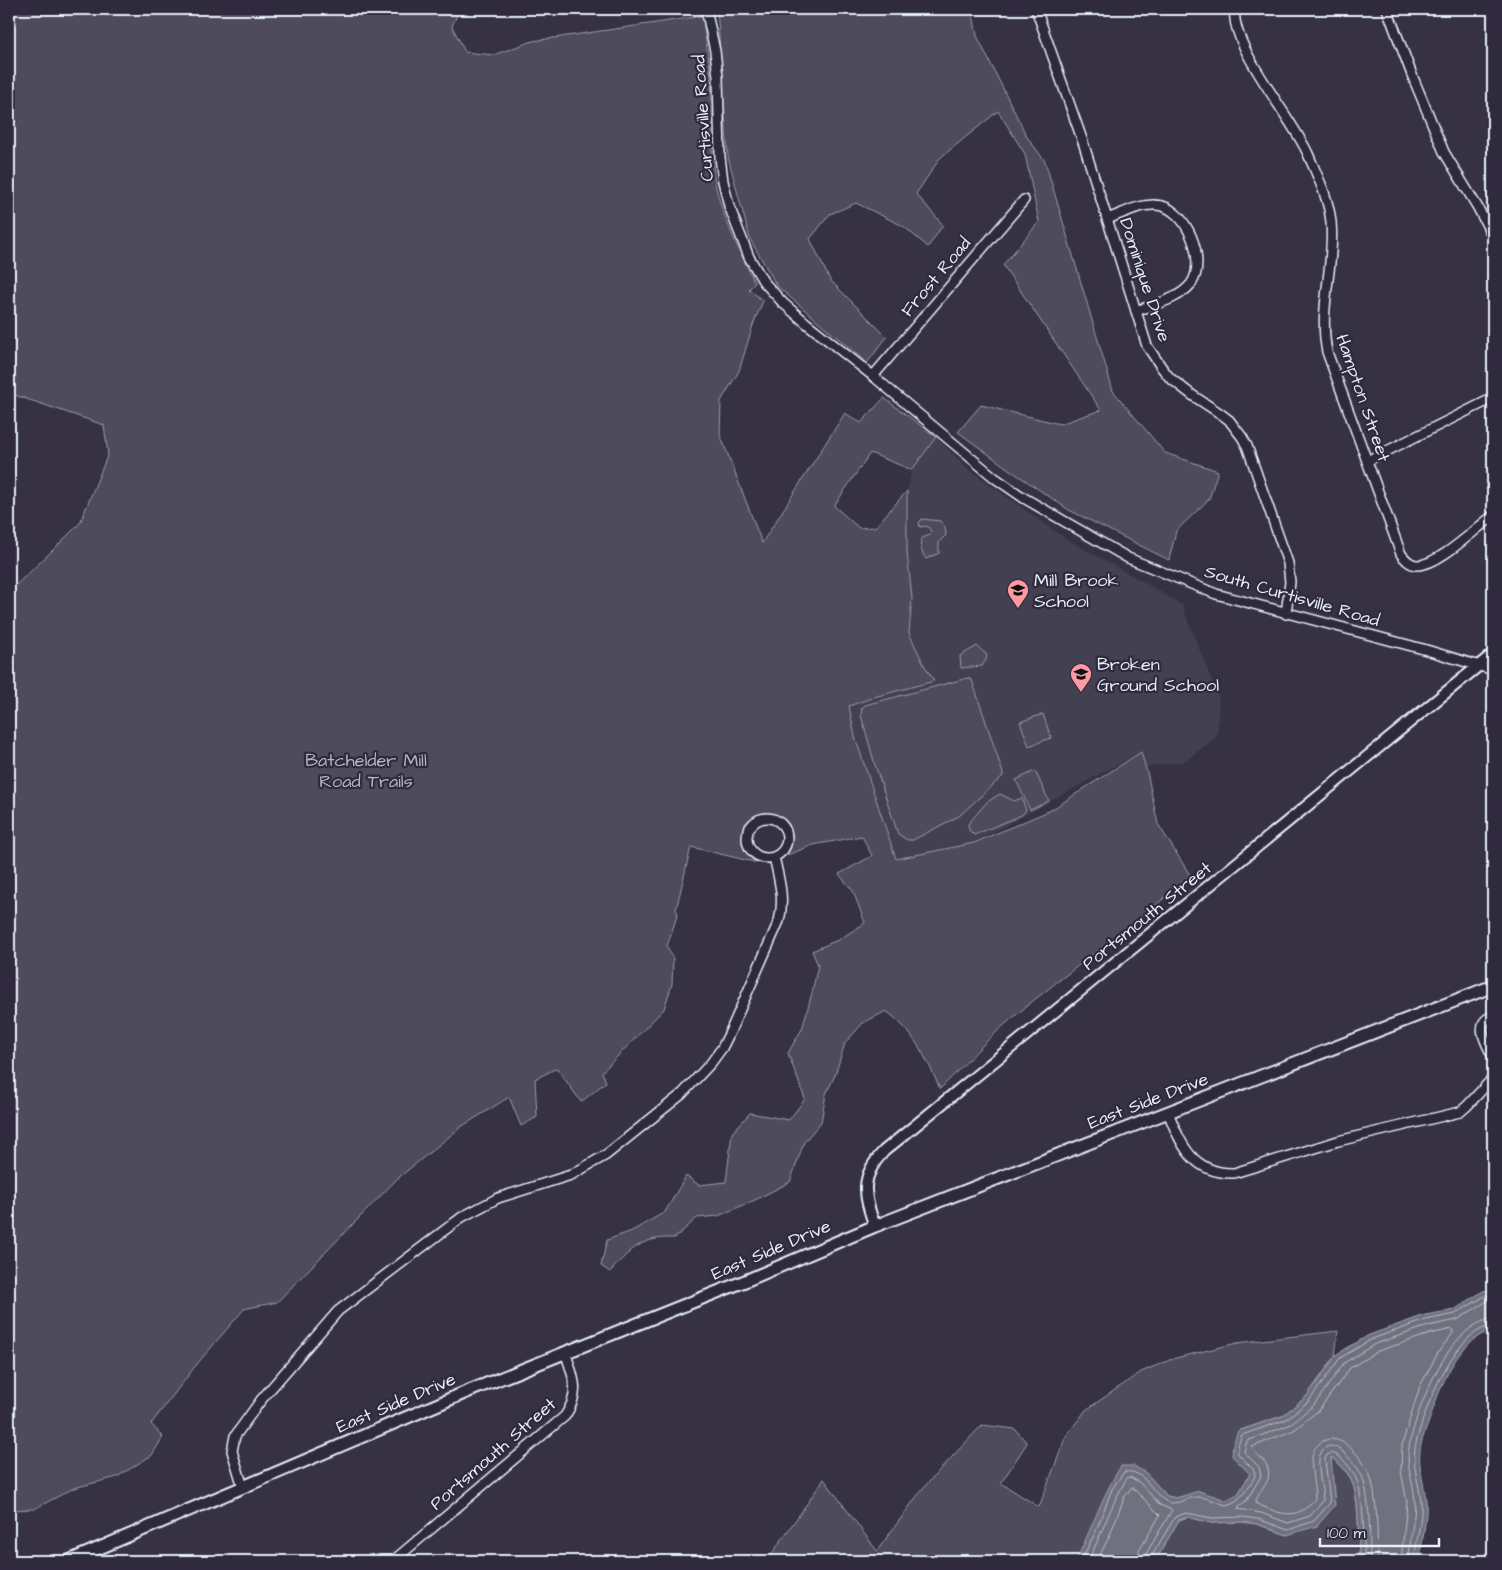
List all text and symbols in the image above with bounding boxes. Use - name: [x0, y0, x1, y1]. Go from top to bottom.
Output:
- street label: Curtisville Road: [686, 54, 720, 182]
- street label: Dominique Drive: [1113, 215, 1177, 345]
- street label: Frost Road: [895, 232, 977, 322]
- street label: Hampton Street: [1329, 331, 1397, 466]
- street label: South Curtisville Road: [1202, 559, 1382, 633]
- place label: Mill Brook School: [1034, 568, 1119, 614]
- school or university icon: Mill Brook School: [1006, 578, 1030, 609]
- place label: Broken Ground School: [1097, 652, 1219, 698]
- school or university icon: Broken Ground School: [1069, 662, 1093, 693]
- park label: Batchelder Mill Road Trails: [305, 748, 427, 794]
- street label: Portsmouth Street: [1077, 855, 1218, 976]
- street label: East Side Drive: [1084, 1066, 1212, 1135]
- street label: East Side Drive: [708, 1214, 835, 1286]
- street label: East Side Drive: [333, 1367, 460, 1439]
- street label: Portsmouth Street: [424, 1392, 562, 1516]
- scale bar: [1320, 1515, 1438, 1547]
- text: 100 m: [1327, 1523, 1366, 1544]

